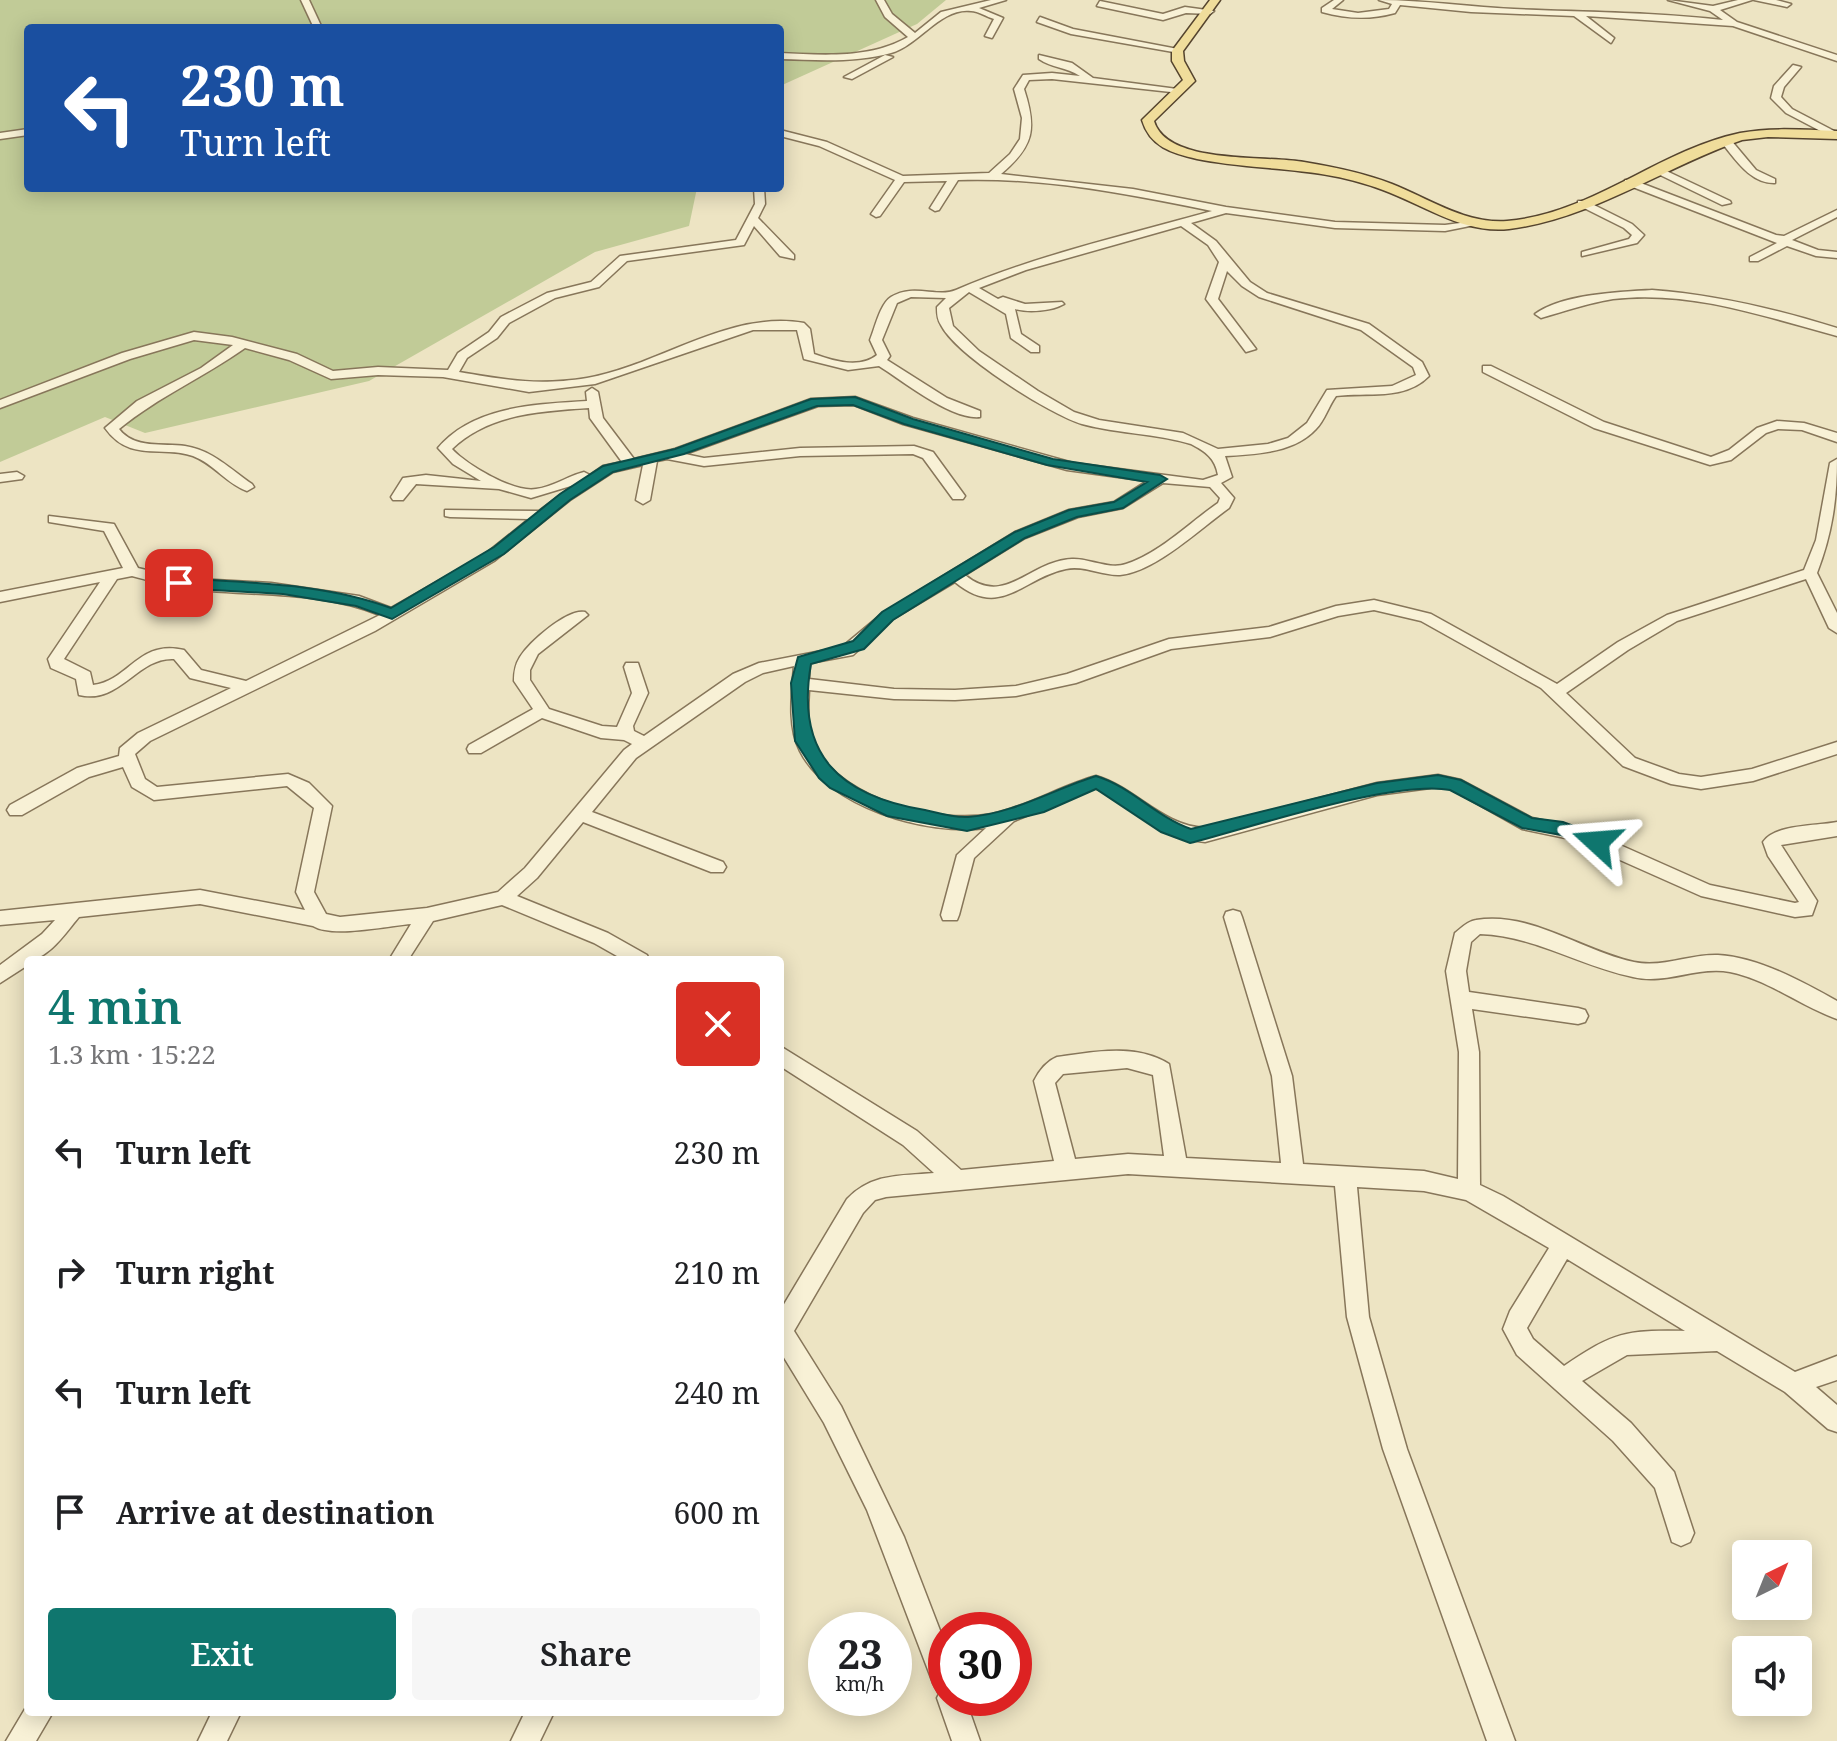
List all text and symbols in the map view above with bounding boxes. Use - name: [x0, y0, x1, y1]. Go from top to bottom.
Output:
- text: 230 m: [180, 46, 345, 122]
- icon: left: [48, 56, 152, 160]
- text: Turn left: [180, 118, 331, 167]
- pin: [145, 549, 213, 617]
- icon: arrive: [157, 561, 201, 605]
- position arrow: [1555, 800, 1639, 884]
- text: 4 min: [48, 973, 182, 1038]
- button: close: [676, 982, 760, 1066]
- text: 1.3 km · 15:22: [48, 1036, 216, 1072]
- icon: left: [48, 1130, 92, 1174]
- text: Turn left: [116, 1132, 251, 1173]
- text: 230 m: [674, 1132, 760, 1173]
- icon: right: [48, 1250, 92, 1294]
- text: Turn right: [116, 1252, 274, 1293]
- text: 210 m: [674, 1252, 760, 1293]
- icon: left: [48, 1370, 92, 1414]
- text: Turn left: [116, 1372, 251, 1413]
- text: 240 m: [674, 1372, 760, 1413]
- icon: arrive: [48, 1490, 92, 1534]
- text: Arrive at destination: [116, 1492, 435, 1533]
- text: 600 m: [674, 1492, 760, 1533]
- north arrow: [1732, 1540, 1812, 1620]
- map controls: [1732, 1540, 1812, 1716]
- button: Exit: [48, 1608, 396, 1700]
- button: Share: [412, 1608, 760, 1700]
- speed limit sign: 30: [928, 1612, 1032, 1716]
- text: 23: [837, 1626, 883, 1681]
- button: sound: [1732, 1636, 1812, 1716]
- text: km/h: [835, 1670, 885, 1697]

